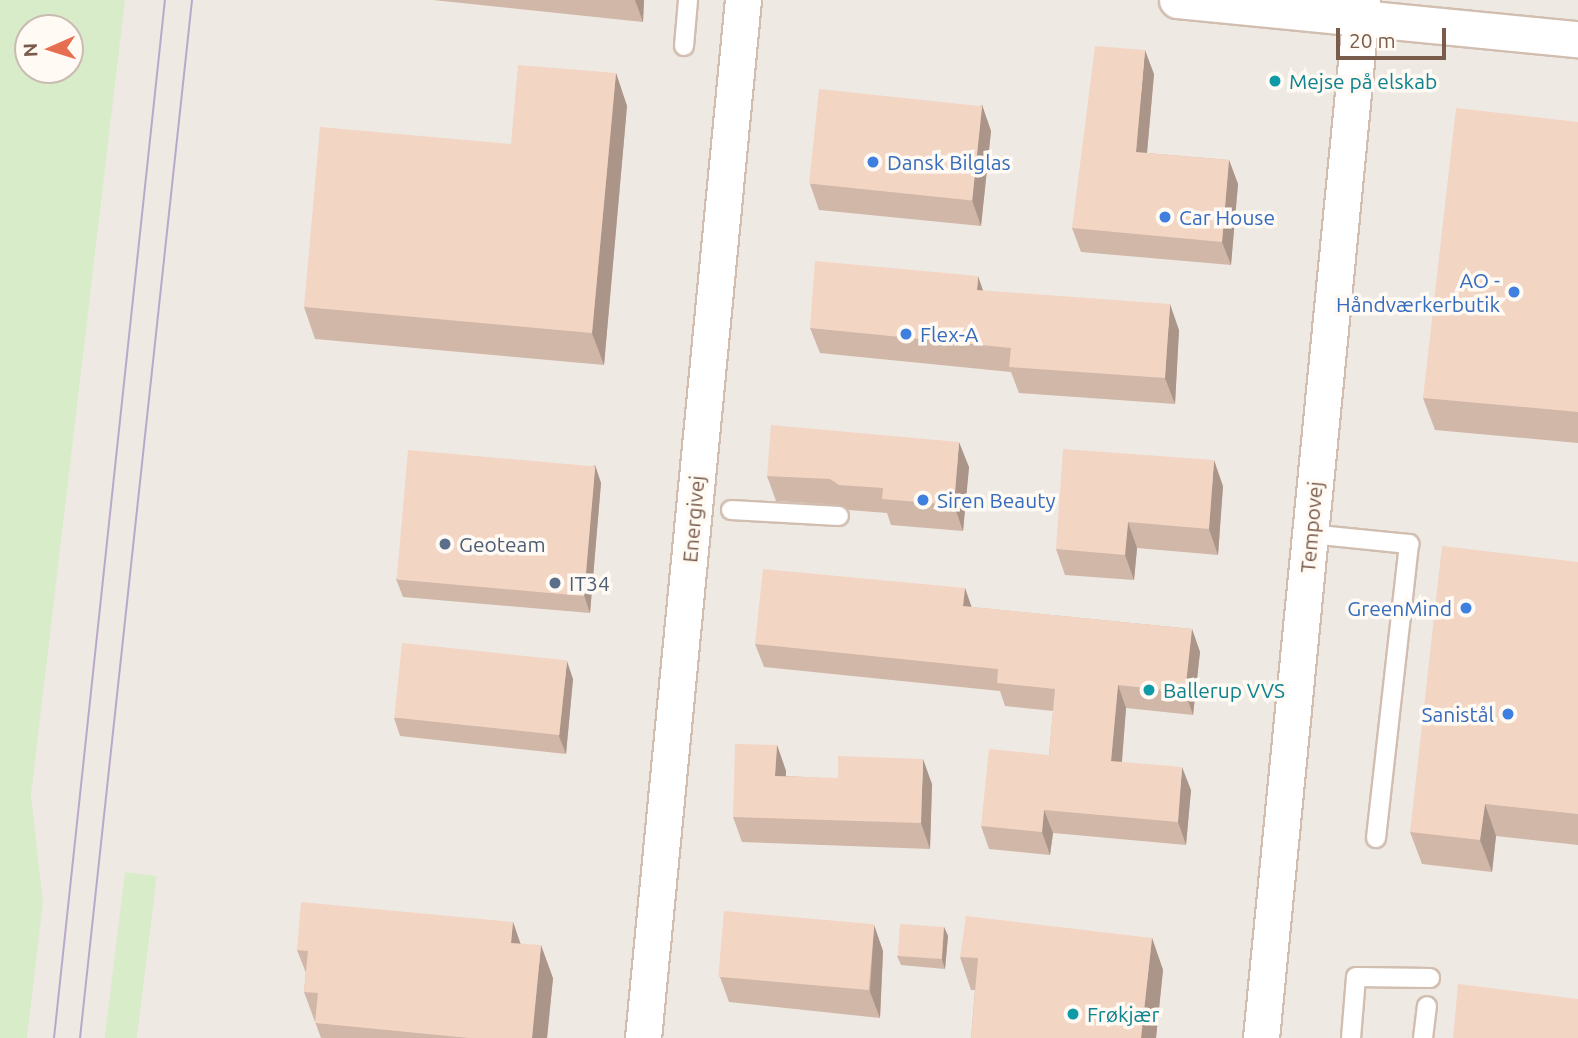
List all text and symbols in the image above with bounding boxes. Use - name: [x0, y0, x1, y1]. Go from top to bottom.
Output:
- north arrow: [14, 14, 84, 84]
- scale bar: [1340, 14, 1450, 58]
- text: 20 m: [1349, 28, 1396, 52]
- text: N: [19, 42, 41, 58]
- place label: Mejse på elskab: [1289, 68, 1437, 94]
- marker: Mejse på elskab: [1267, 73, 1283, 89]
- place label: Dansk Bilglas: [887, 149, 1011, 175]
- marker: Dansk Bilglas: [865, 154, 881, 170]
- place label: Car House: [1179, 204, 1275, 230]
- marker: Car House: [1157, 209, 1173, 225]
- place label: AO - Håndværkerbutik: [1336, 267, 1500, 317]
- marker: AO - Håndværkerbutik: [1506, 284, 1522, 300]
- place label: Flex-A: [920, 321, 978, 347]
- marker: Flex-A: [898, 326, 914, 342]
- street label: Energivej: [677, 474, 709, 564]
- street label: Tempovej: [1294, 480, 1328, 574]
- place label: Siren Beauty: [937, 487, 1056, 513]
- marker: Siren Beauty: [915, 492, 931, 508]
- place label: Geoteam: [459, 531, 546, 557]
- marker: Geoteam: [437, 536, 453, 552]
- place label: IT34: [569, 570, 610, 596]
- marker: IT34: [547, 575, 563, 591]
- place label: GreenMind: [1347, 595, 1452, 621]
- marker: GreenMind: [1458, 600, 1474, 616]
- place label: Ballerup VVS: [1163, 677, 1285, 703]
- marker: Ballerup VVS: [1141, 682, 1157, 698]
- place label: Sanistål: [1421, 701, 1494, 727]
- marker: Sanistål: [1500, 706, 1516, 722]
- place label: Frøkjær: [1087, 1001, 1160, 1027]
- marker: Frøkjær: [1065, 1006, 1081, 1022]

